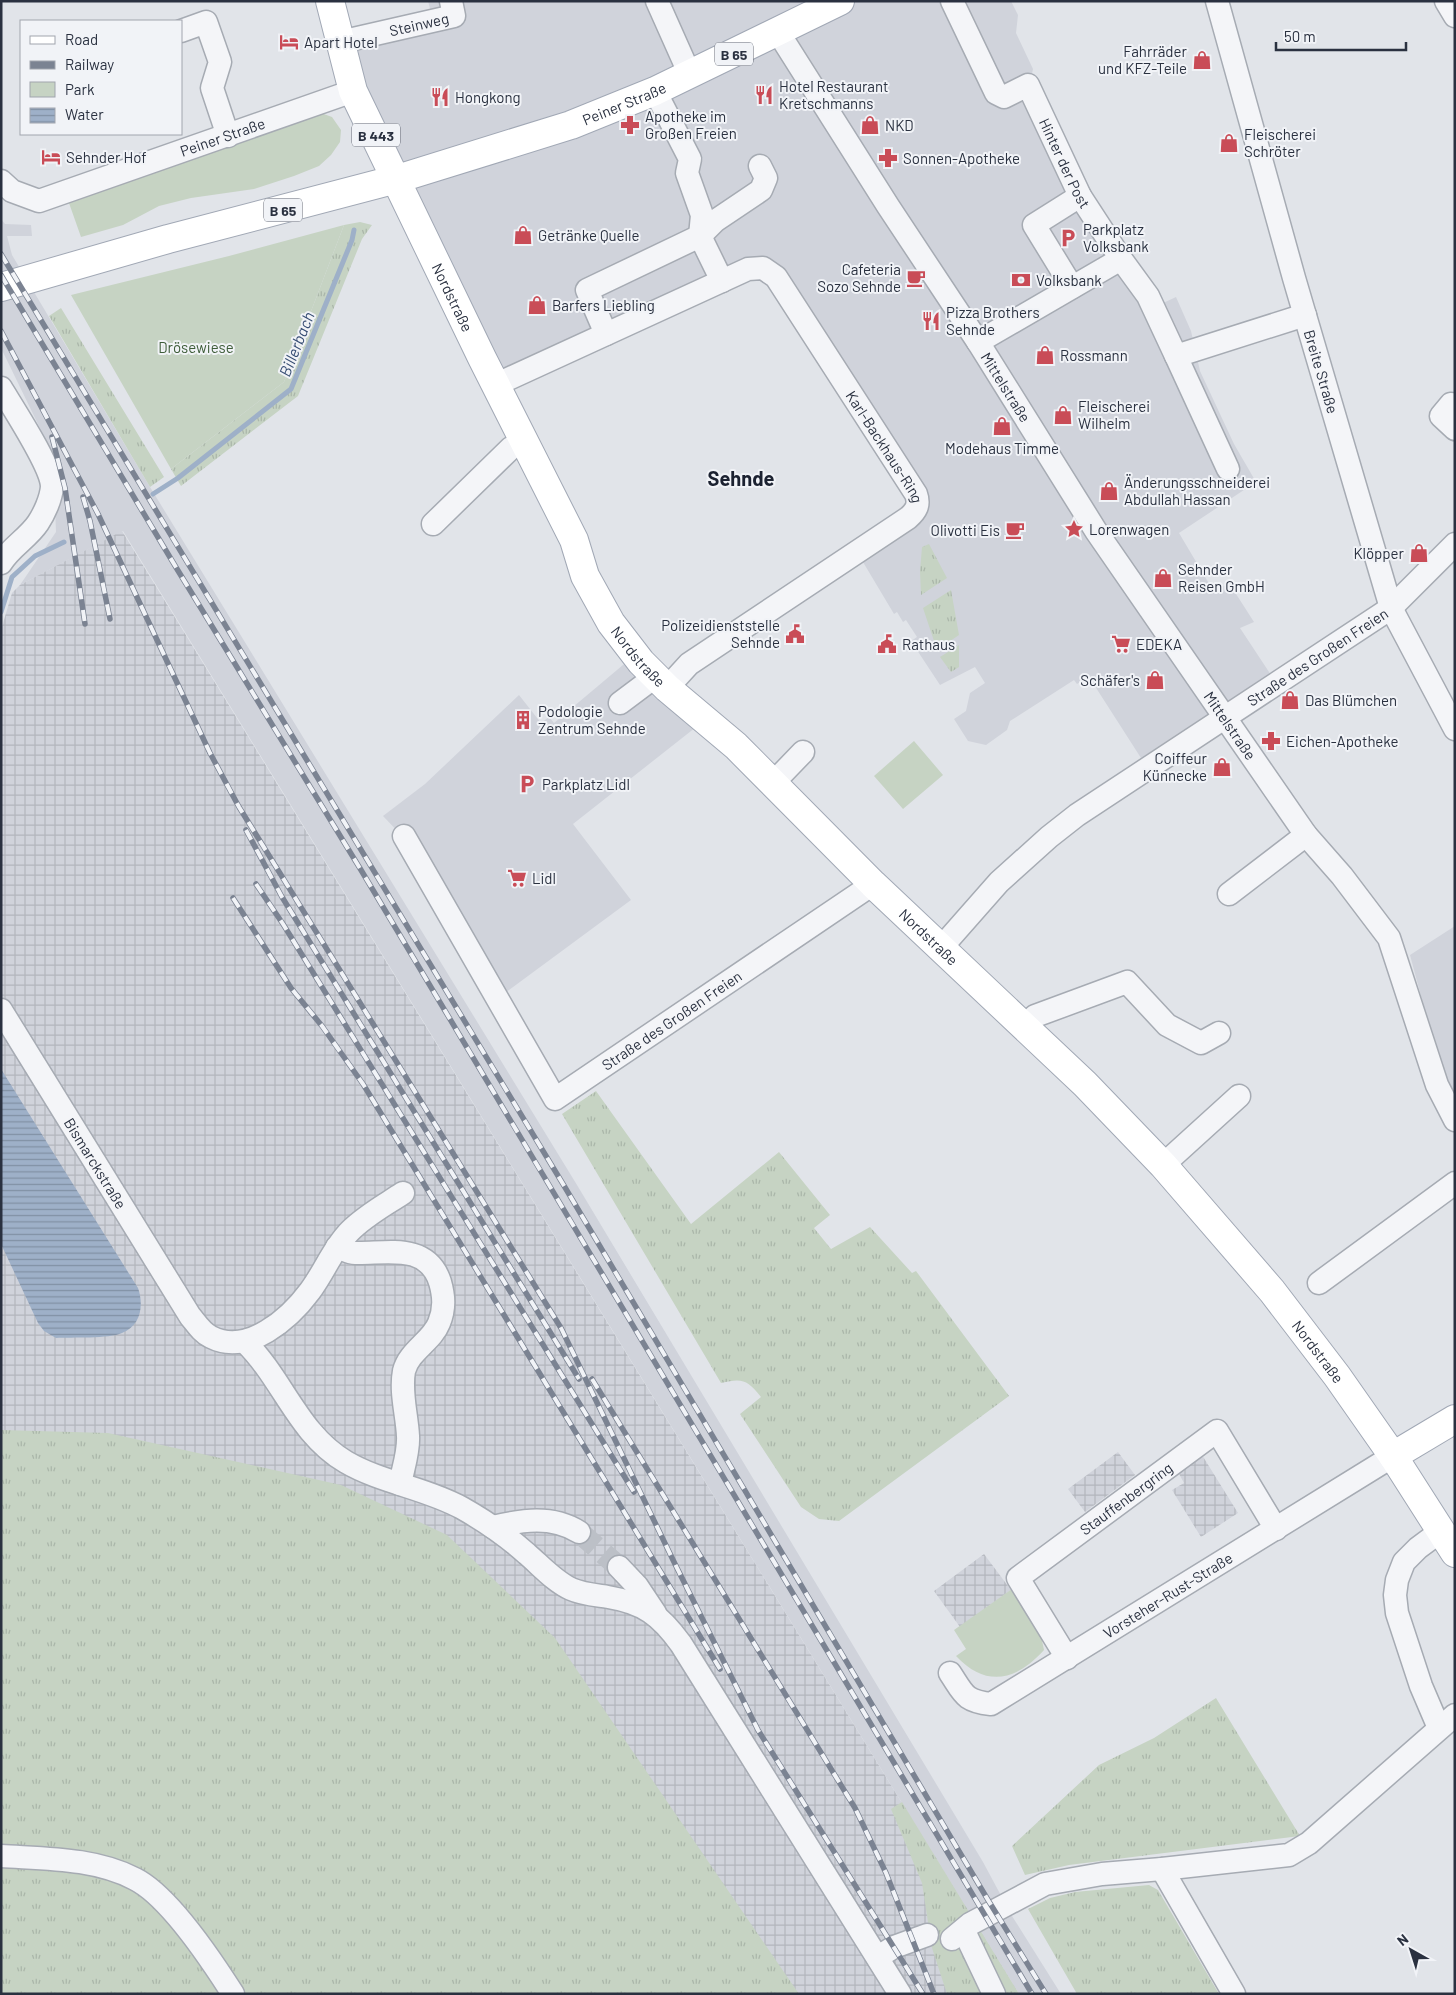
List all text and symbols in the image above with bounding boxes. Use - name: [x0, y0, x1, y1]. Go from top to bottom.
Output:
- street label: Steinweg: [388, 8, 450, 39]
- legend: [20, 20, 182, 135]
- scale bar: [1276, 20, 1406, 52]
- text: 50 m: [1284, 27, 1316, 45]
- text: Road: [65, 30, 98, 48]
- hotel icon: Apart Hotel: [278, 31, 300, 53]
- place label: Apart Hotel: [304, 33, 378, 51]
- road number: B 65: [715, 42, 753, 66]
- place label: Fahrräder und KFZ-Teile: [1098, 42, 1188, 77]
- shop icon: Fahrräder und KFZ-Teile: [1191, 49, 1213, 71]
- text: Railway: [65, 55, 114, 73]
- place label: Hotel Restaurant Kretschmanns: [779, 77, 889, 112]
- street label: Peiner Straße: [580, 78, 669, 128]
- text: Park: [65, 80, 95, 98]
- restaurant icon: Hotel Restaurant Kretschmanns: [753, 84, 775, 106]
- restaurant icon: Hongkong: [429, 86, 451, 108]
- place label: Hongkong: [455, 88, 521, 106]
- text: Water: [65, 105, 104, 123]
- place label: Apotheke im Großen Freien: [645, 107, 737, 142]
- street label: Peiner Straße: [178, 114, 267, 160]
- pharmacy icon: Apotheke im Großen Freien: [619, 114, 641, 136]
- shop icon: NKD: [859, 114, 881, 136]
- street label: Hinter der Post: [1036, 115, 1094, 211]
- place label: NKD: [885, 116, 914, 134]
- road number: B 443: [352, 124, 400, 146]
- place label: Fleischerei Schröter: [1244, 125, 1316, 160]
- shop icon: Fleischerei Schröter: [1218, 132, 1240, 154]
- hotel icon: Sehnder Hof: [40, 146, 62, 168]
- pharmacy icon: Sonnen-Apotheke: [877, 147, 899, 169]
- place label: Sehnder Hof: [66, 148, 147, 166]
- place label: Sonnen-Apotheke: [903, 149, 1020, 167]
- road number: B 65: [264, 198, 302, 222]
- place label: Parkplatz Volksbank: [1083, 220, 1149, 255]
- shop icon: Getränke Quelle: [512, 224, 534, 246]
- place label: Getränke Quelle: [538, 226, 639, 244]
- parking icon: Parkplatz Volksbank: [1057, 227, 1079, 249]
- street label: Nordstraße: [428, 260, 477, 335]
- place label: Cafeteria Sozo Sehnde: [817, 260, 901, 295]
- cafe icon: Cafeteria Sozo Sehnde: [905, 267, 927, 289]
- bank icon: Volksbank: [1010, 269, 1032, 291]
- place label: Volksbank: [1036, 271, 1102, 289]
- shop icon: Barfers Liebling: [526, 294, 548, 316]
- place label: Barfers Liebling: [552, 296, 655, 314]
- place label: Pizza Brothers Sehnde: [946, 303, 1040, 338]
- water label: Billerbach: [274, 309, 318, 379]
- restaurant icon: Pizza Brothers Sehnde: [920, 310, 942, 332]
- street label: Breite Straße: [1301, 327, 1342, 416]
- park label: Drösewiese: [158, 338, 234, 356]
- shop icon: Rossmann: [1034, 344, 1056, 366]
- place label: Rossmann: [1060, 346, 1128, 364]
- street label: Mittelstraße: [978, 349, 1035, 425]
- street label: Karl-Backhaus-Ring: [843, 387, 927, 504]
- place label: Fleischerei Wilhelm: [1078, 397, 1150, 432]
- shop icon: Fleischerei Wilhelm: [1052, 404, 1074, 426]
- shop icon: Modehaus Timme: [991, 415, 1013, 437]
- place label: Modehaus Timme: [945, 439, 1059, 457]
- district label: Sehnde: [708, 466, 775, 490]
- place label: Änderungsschneiderei Abdullah Hassan: [1124, 473, 1270, 508]
- shop icon: Änderungsschneiderei Abdullah Hassan: [1098, 480, 1120, 502]
- place icon: Lorenwagen: [1063, 518, 1085, 540]
- cafe icon: Olivotti Eis: [1004, 519, 1026, 541]
- place label: Lorenwagen: [1089, 520, 1169, 538]
- place label: Olivotti Eis: [931, 521, 1000, 539]
- shop icon: Klöpper: [1408, 542, 1430, 564]
- place label: Klöpper: [1353, 544, 1405, 562]
- place label: Sehnder Reisen GmbH: [1178, 560, 1265, 595]
- shop icon: Sehnder Reisen GmbH: [1152, 567, 1174, 589]
- street label: Straße des Großen Freien: [1244, 604, 1391, 709]
- place label: Polizeidienststelle Sehnde: [661, 616, 780, 651]
- street label: Nordstraße: [608, 622, 669, 690]
- public building icon: Polizeidienststelle Sehnde: [784, 623, 806, 645]
- public building icon: Rathaus: [876, 633, 898, 655]
- supermarket icon: EDEKA: [1110, 633, 1132, 655]
- place label: Rathaus: [902, 635, 955, 653]
- place label: EDEKA: [1136, 635, 1182, 653]
- shop icon: Schäfer's: [1144, 669, 1166, 691]
- place label: Schäfer's: [1080, 671, 1140, 689]
- street label: Mittelstraße: [1200, 688, 1260, 763]
- shop icon: Das Blümchen: [1279, 689, 1301, 711]
- place label: Das Blümchen: [1305, 691, 1397, 709]
- place label: Podologie Zentrum Sehnde: [538, 702, 646, 737]
- building icon: Podologie Zentrum Sehnde: [512, 709, 534, 731]
- pharmacy icon: Eichen-Apotheke: [1260, 730, 1282, 752]
- place label: Eichen-Apotheke: [1286, 732, 1399, 750]
- place label: Coiffeur Künnecke: [1143, 749, 1208, 784]
- shop icon: Coiffeur Künnecke: [1211, 756, 1233, 778]
- parking icon: Parkplatz Lidl: [516, 773, 538, 795]
- place label: Parkplatz Lidl: [542, 775, 630, 793]
- supermarket icon: Lidl: [506, 867, 528, 889]
- place label: Lidl: [532, 869, 556, 887]
- street label: Nordstraße: [896, 905, 962, 969]
- street label: Straße des Großen Freien: [598, 967, 745, 1074]
- street label: Bismarckstraße: [61, 1114, 130, 1212]
- street label: Nordstraße: [1289, 1317, 1348, 1386]
- street label: Stauffenbergring: [1076, 1458, 1176, 1538]
- street label: Vorsteher-Rust-Straße: [1100, 1548, 1236, 1642]
- north arrow: [1386, 1925, 1436, 1975]
- text: N: [1394, 1930, 1411, 1949]

